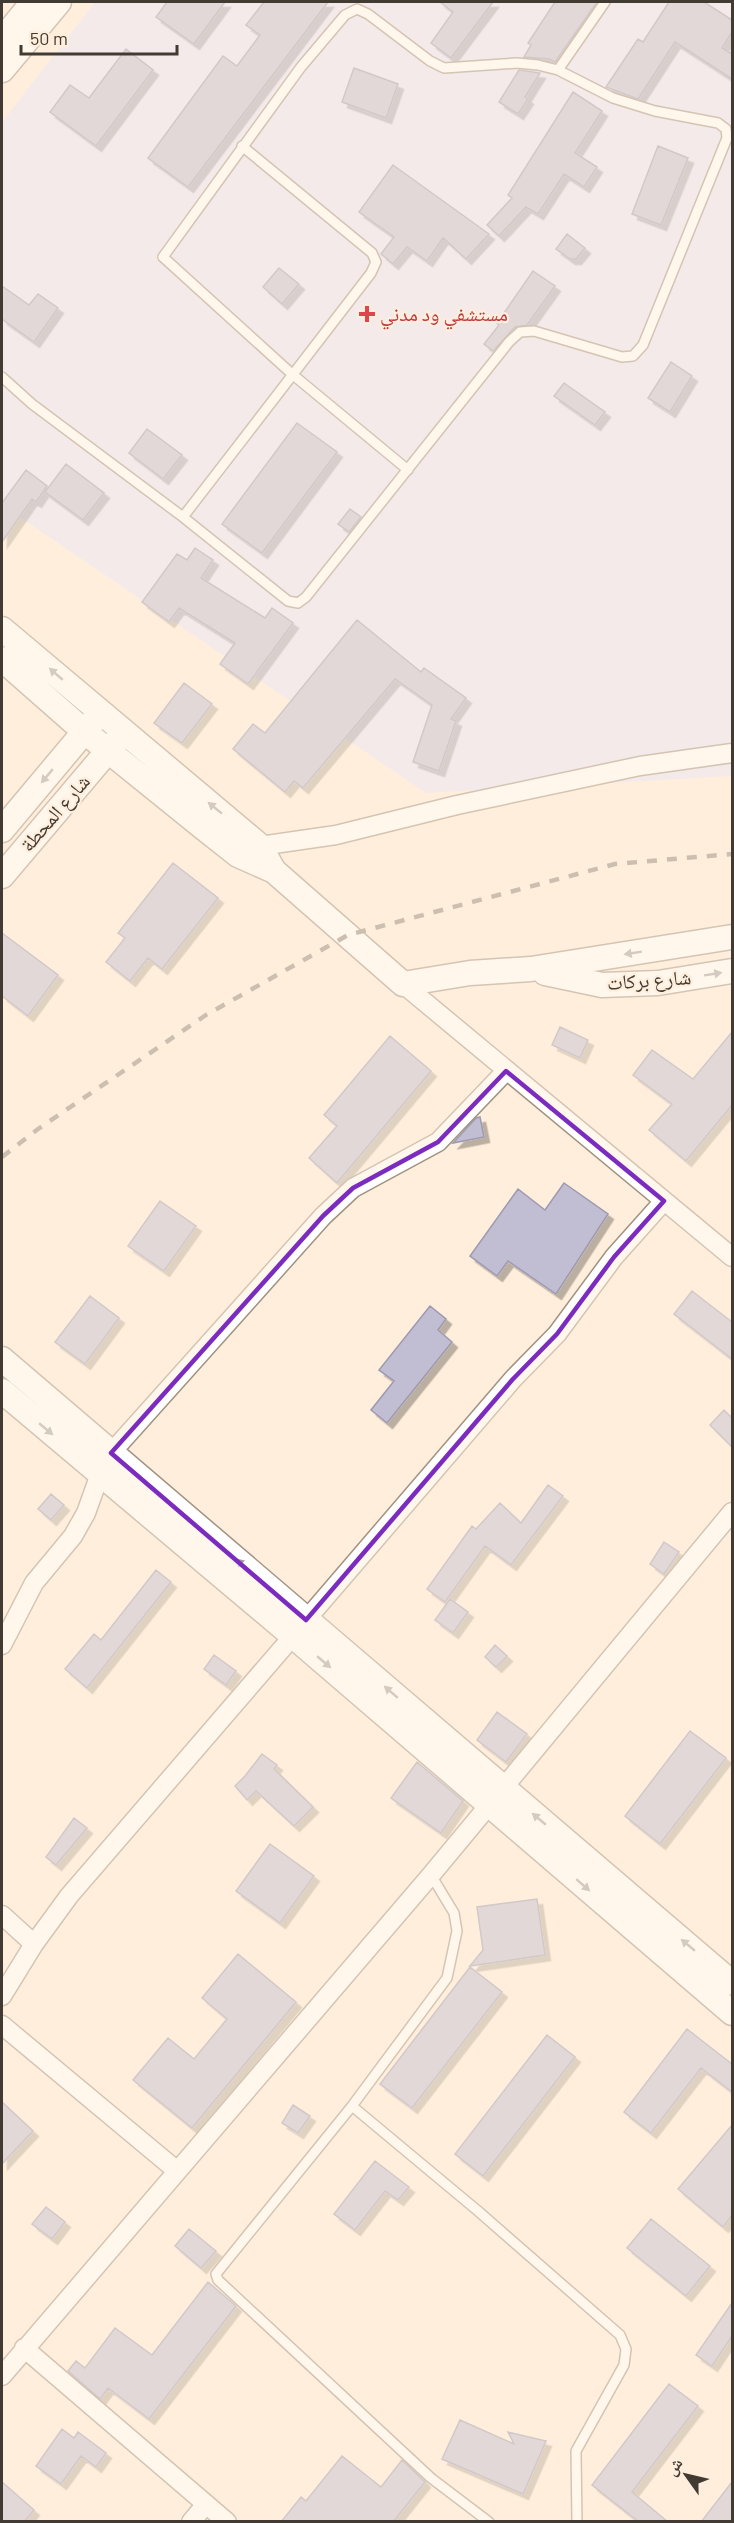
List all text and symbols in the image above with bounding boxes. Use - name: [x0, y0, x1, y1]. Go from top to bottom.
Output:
- scale bar: [21, 18, 177, 56]
- text: 50 m: [30, 27, 68, 49]
- place label: مستشفي ود مدني: [380, 301, 508, 330]
- marker: مستشفي ود مدني: [358, 305, 376, 323]
- one-way arrow: [49, 668, 64, 681]
- one-way arrow: [40, 768, 53, 784]
- street label: شارع المحطة: [14, 769, 96, 857]
- one-way arrow: [207, 802, 223, 815]
- one-way arrow: [624, 949, 643, 958]
- street label: شارع بركات: [606, 964, 692, 996]
- one-way arrow: [703, 970, 722, 979]
- one-way arrow: [38, 1422, 53, 1435]
- one-way arrow: [236, 1559, 251, 1572]
- one-way arrow: [316, 1655, 331, 1668]
- one-way arrow: [384, 1686, 399, 1699]
- one-way arrow: [531, 1813, 547, 1826]
- one-way arrow: [575, 1878, 590, 1891]
- one-way arrow: [681, 1939, 696, 1952]
- north arrow: [656, 2445, 716, 2505]
- text: ش: [661, 2454, 687, 2479]

